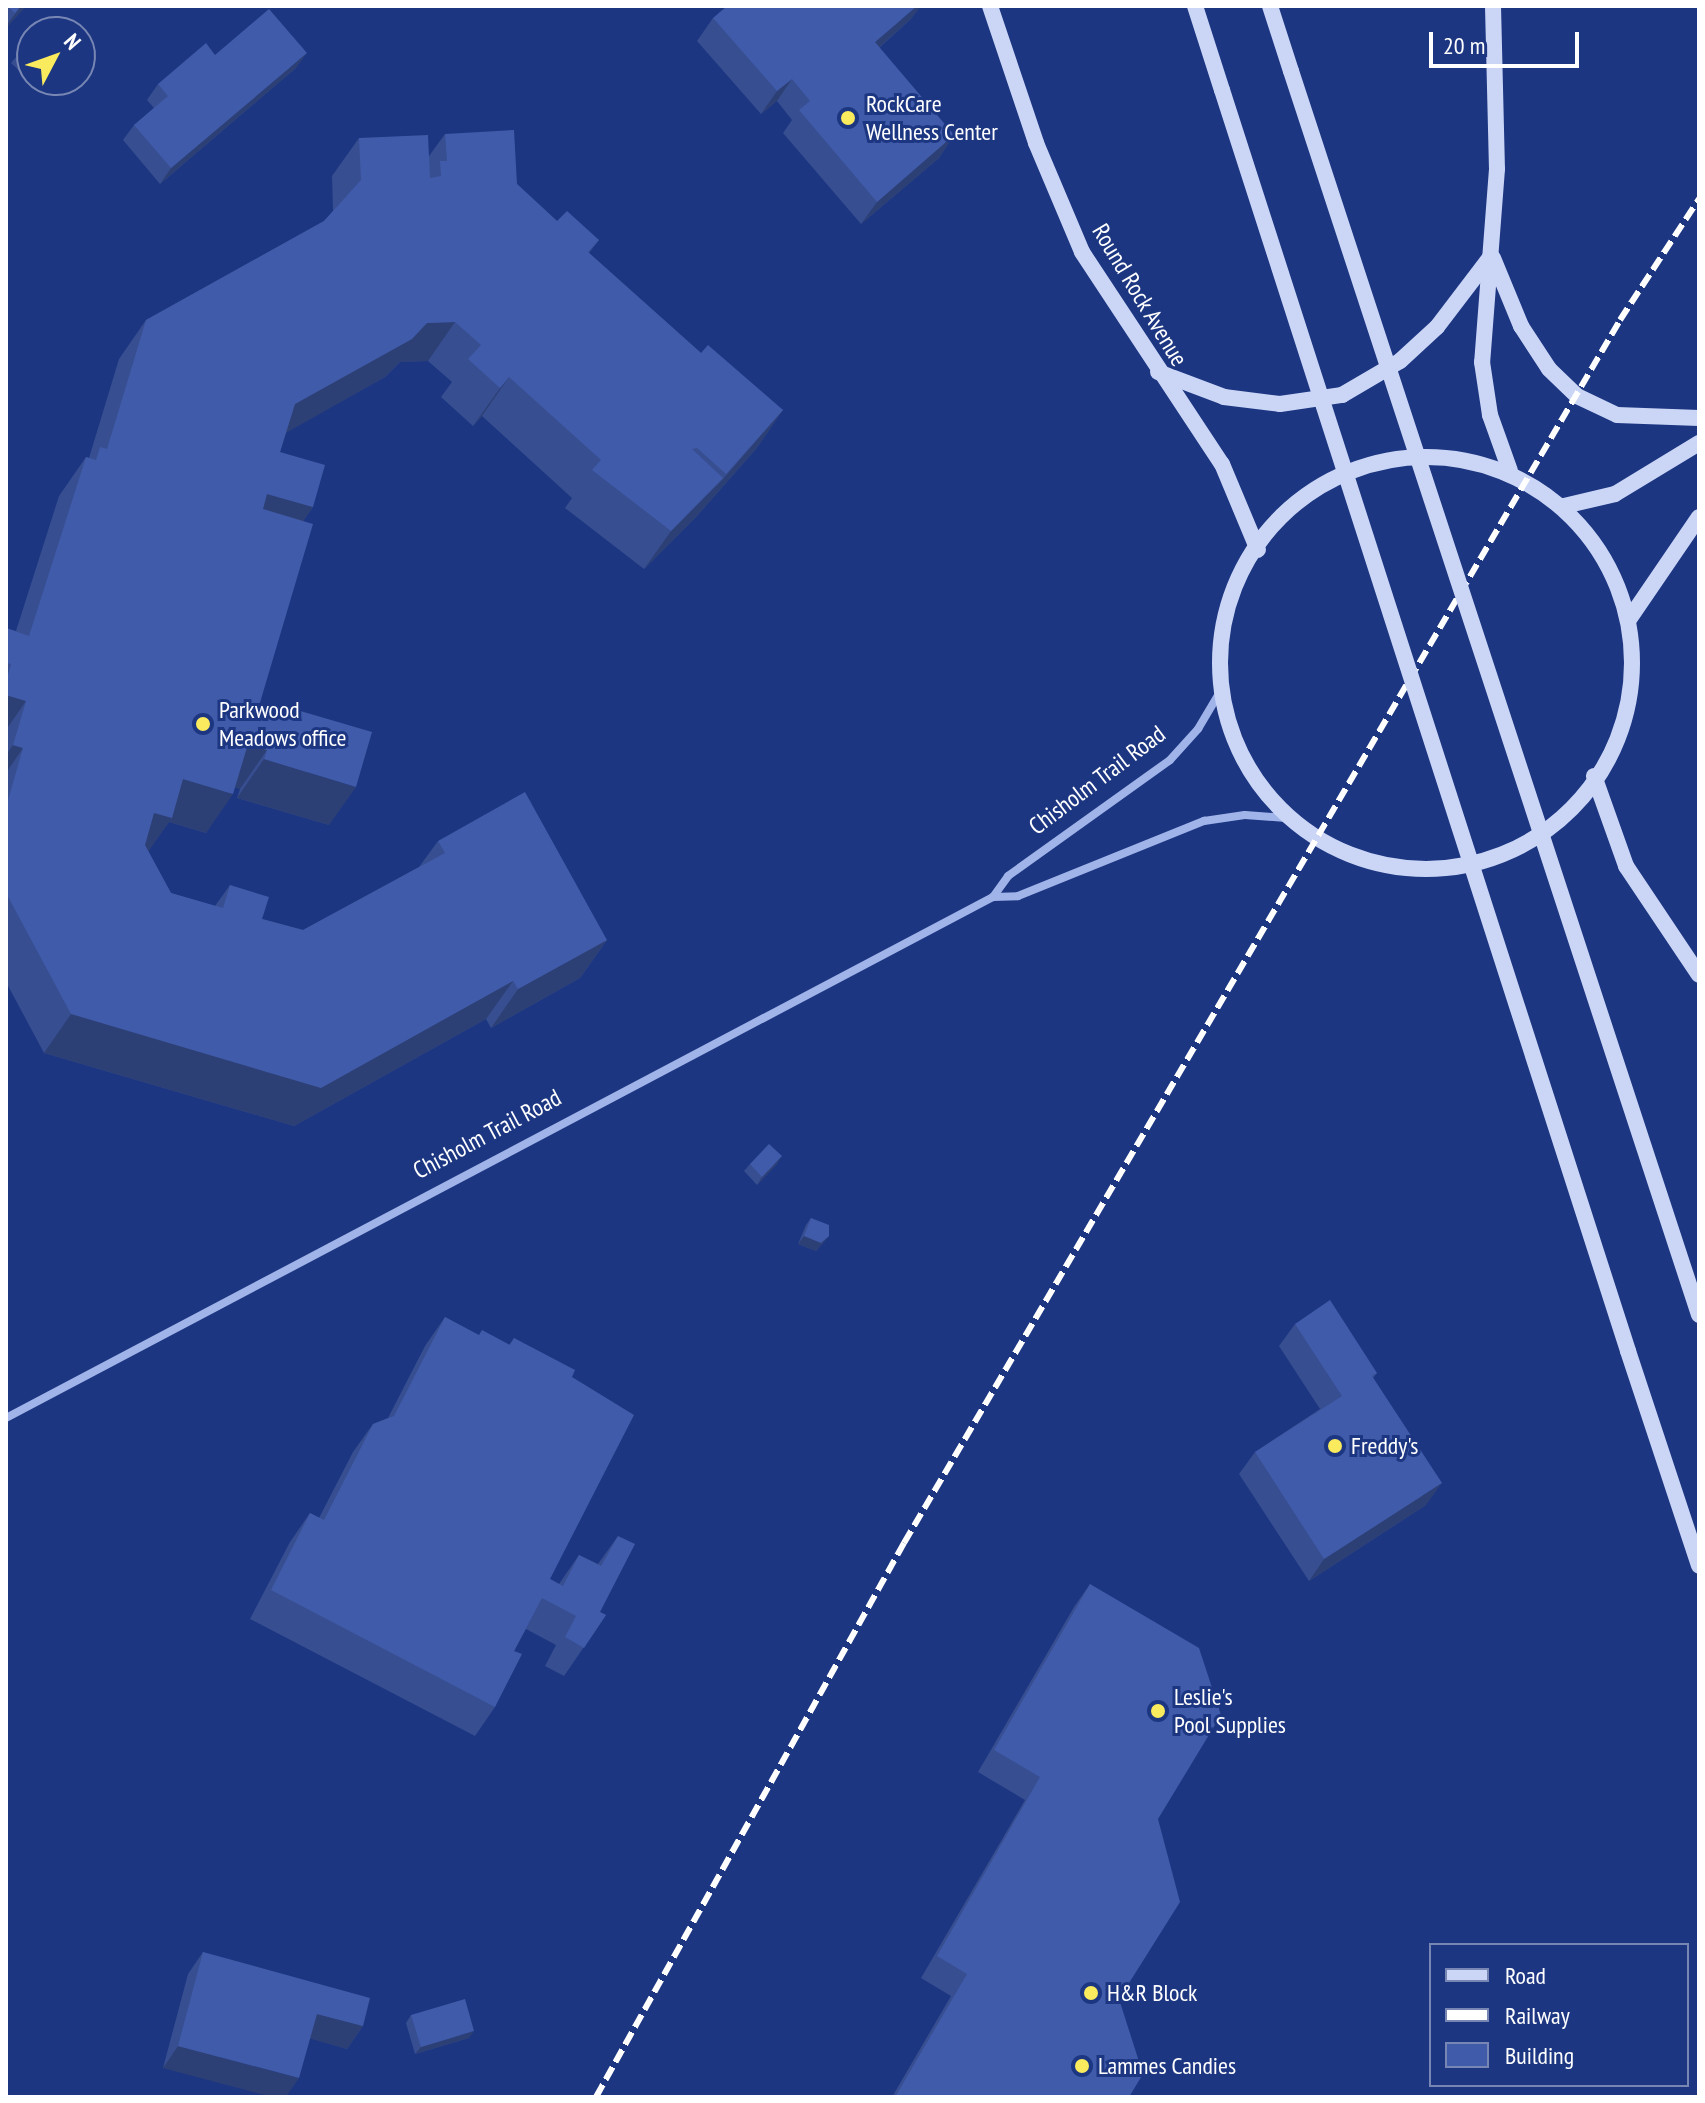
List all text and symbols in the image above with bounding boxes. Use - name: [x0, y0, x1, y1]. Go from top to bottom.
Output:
- north arrow: [16, 16, 96, 96]
- scale bar: [1433, 16, 1583, 66]
- text: N: [58, 28, 87, 55]
- text: 20 m: [1443, 30, 1485, 61]
- place label: RockCare Wellness Center: [866, 90, 998, 146]
- marker: RockCare Wellness Center: [837, 107, 859, 129]
- street label: Round Rock Avenue: [1086, 218, 1194, 372]
- place label: Parkwood Meadows office: [219, 696, 347, 752]
- marker: Parkwood Meadows office: [194, 715, 212, 733]
- street label: Chisholm Trail Road: [1023, 719, 1171, 841]
- street label: Chisholm Trail Road: [408, 1083, 566, 1185]
- place label: Freddy's: [1351, 1432, 1418, 1460]
- marker: Freddy's: [1326, 1437, 1344, 1455]
- place label: Leslie's Pool Supplies: [1174, 1683, 1286, 1739]
- marker: Leslie's Pool Supplies: [1149, 1702, 1167, 1720]
- legend: [1429, 1943, 1689, 2087]
- text: Road: [1505, 1960, 1546, 1991]
- place label: H&R Block: [1107, 1979, 1197, 2007]
- marker: H&R Block: [1082, 1984, 1100, 2002]
- text: Railway: [1505, 2000, 1570, 2031]
- text: Building: [1505, 2040, 1574, 2071]
- place label: Lammes Candies: [1098, 2052, 1236, 2080]
- marker: Lammes Candies: [1073, 2057, 1091, 2075]

